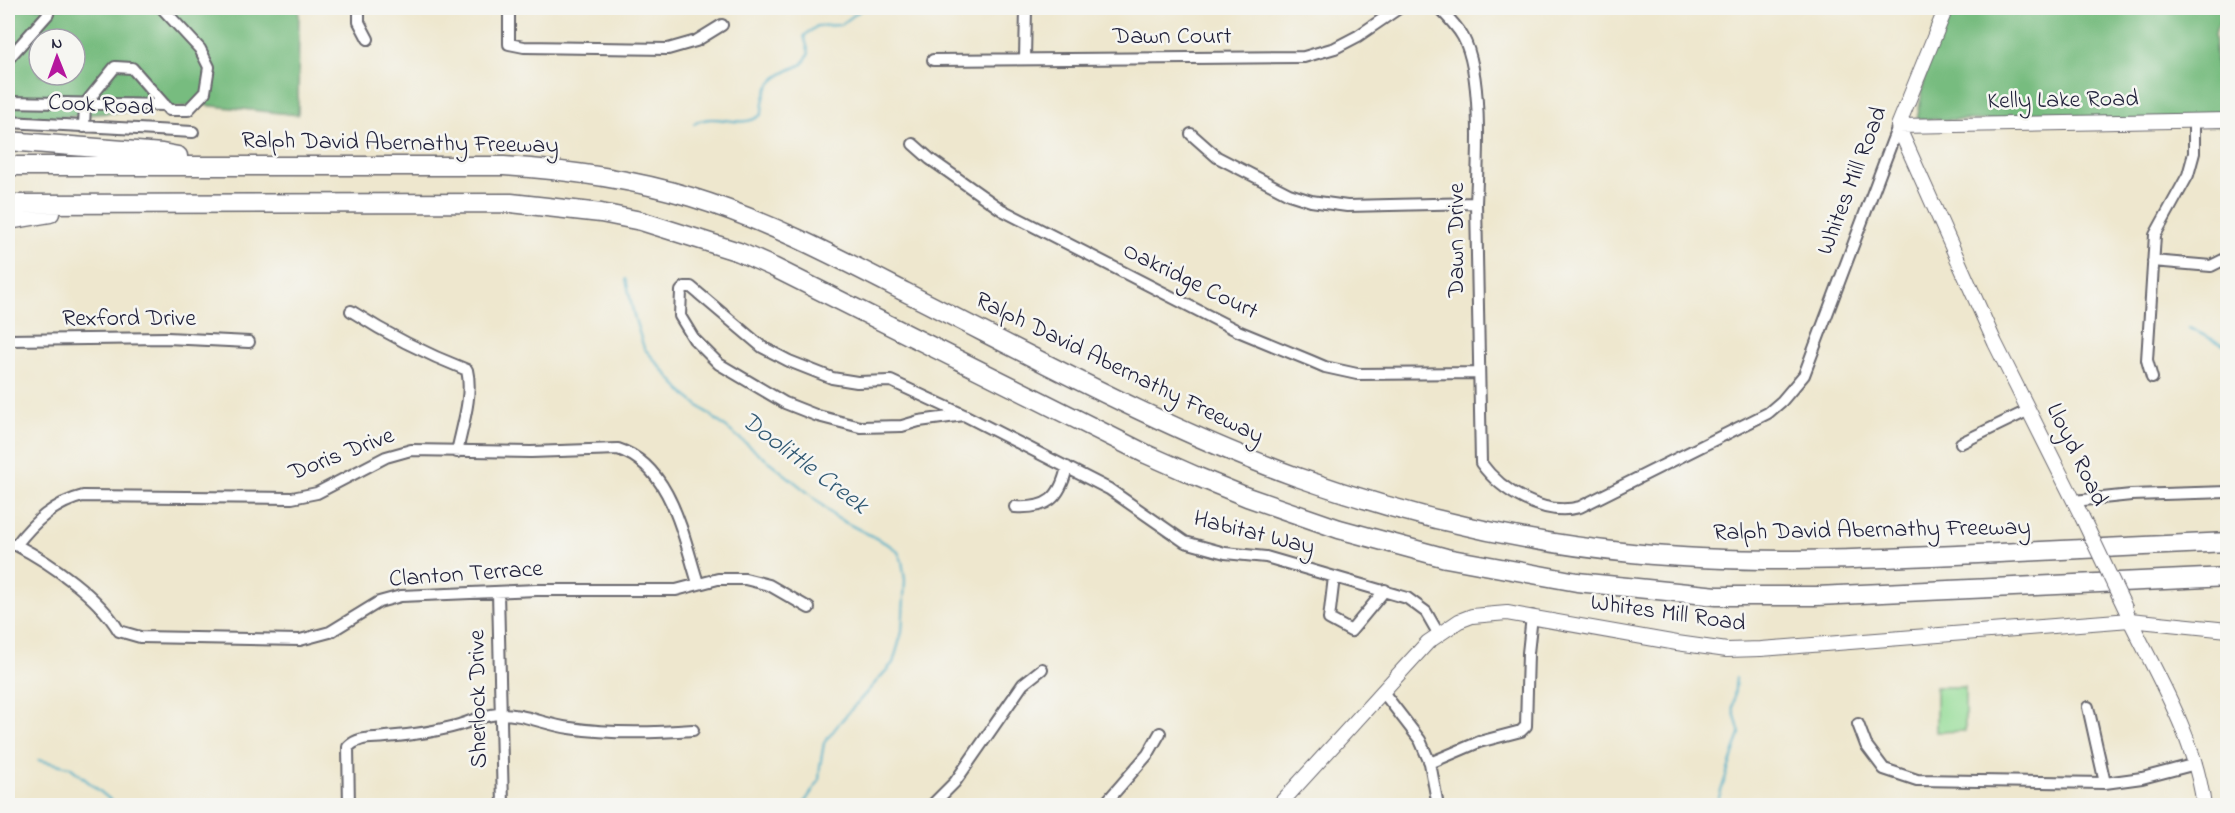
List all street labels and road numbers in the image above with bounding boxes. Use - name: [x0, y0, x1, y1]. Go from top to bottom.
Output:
- street label: Dawn Court: [1112, 20, 1231, 55]
- street label: Kelly Lake Road: [1987, 82, 2139, 121]
- street label: Cook Road: [47, 86, 155, 126]
- street label: Whites Mill Road: [1809, 101, 1898, 260]
- street label: Ralph David Abernathy Freeway: [241, 124, 559, 165]
- street label: Dawn Drive: [1440, 183, 1475, 298]
- street label: Oakridge Court: [1116, 234, 1264, 330]
- street label: Ralph David Abernathy Freeway: [968, 284, 1269, 455]
- street label: Rexford Drive: [62, 302, 196, 337]
- street label: Lloyd Road: [2035, 397, 2116, 514]
- street label: Doris Drive: [283, 419, 400, 491]
- street label: Habitat Way: [1189, 502, 1318, 567]
- street label: Ralph David Abernathy Freeway: [1713, 511, 2031, 552]
- street label: Clanton Terrace: [388, 552, 544, 598]
- street label: Whites Mill Road: [1588, 586, 1748, 642]
- street label: Sherlock Drive: [460, 629, 498, 769]

